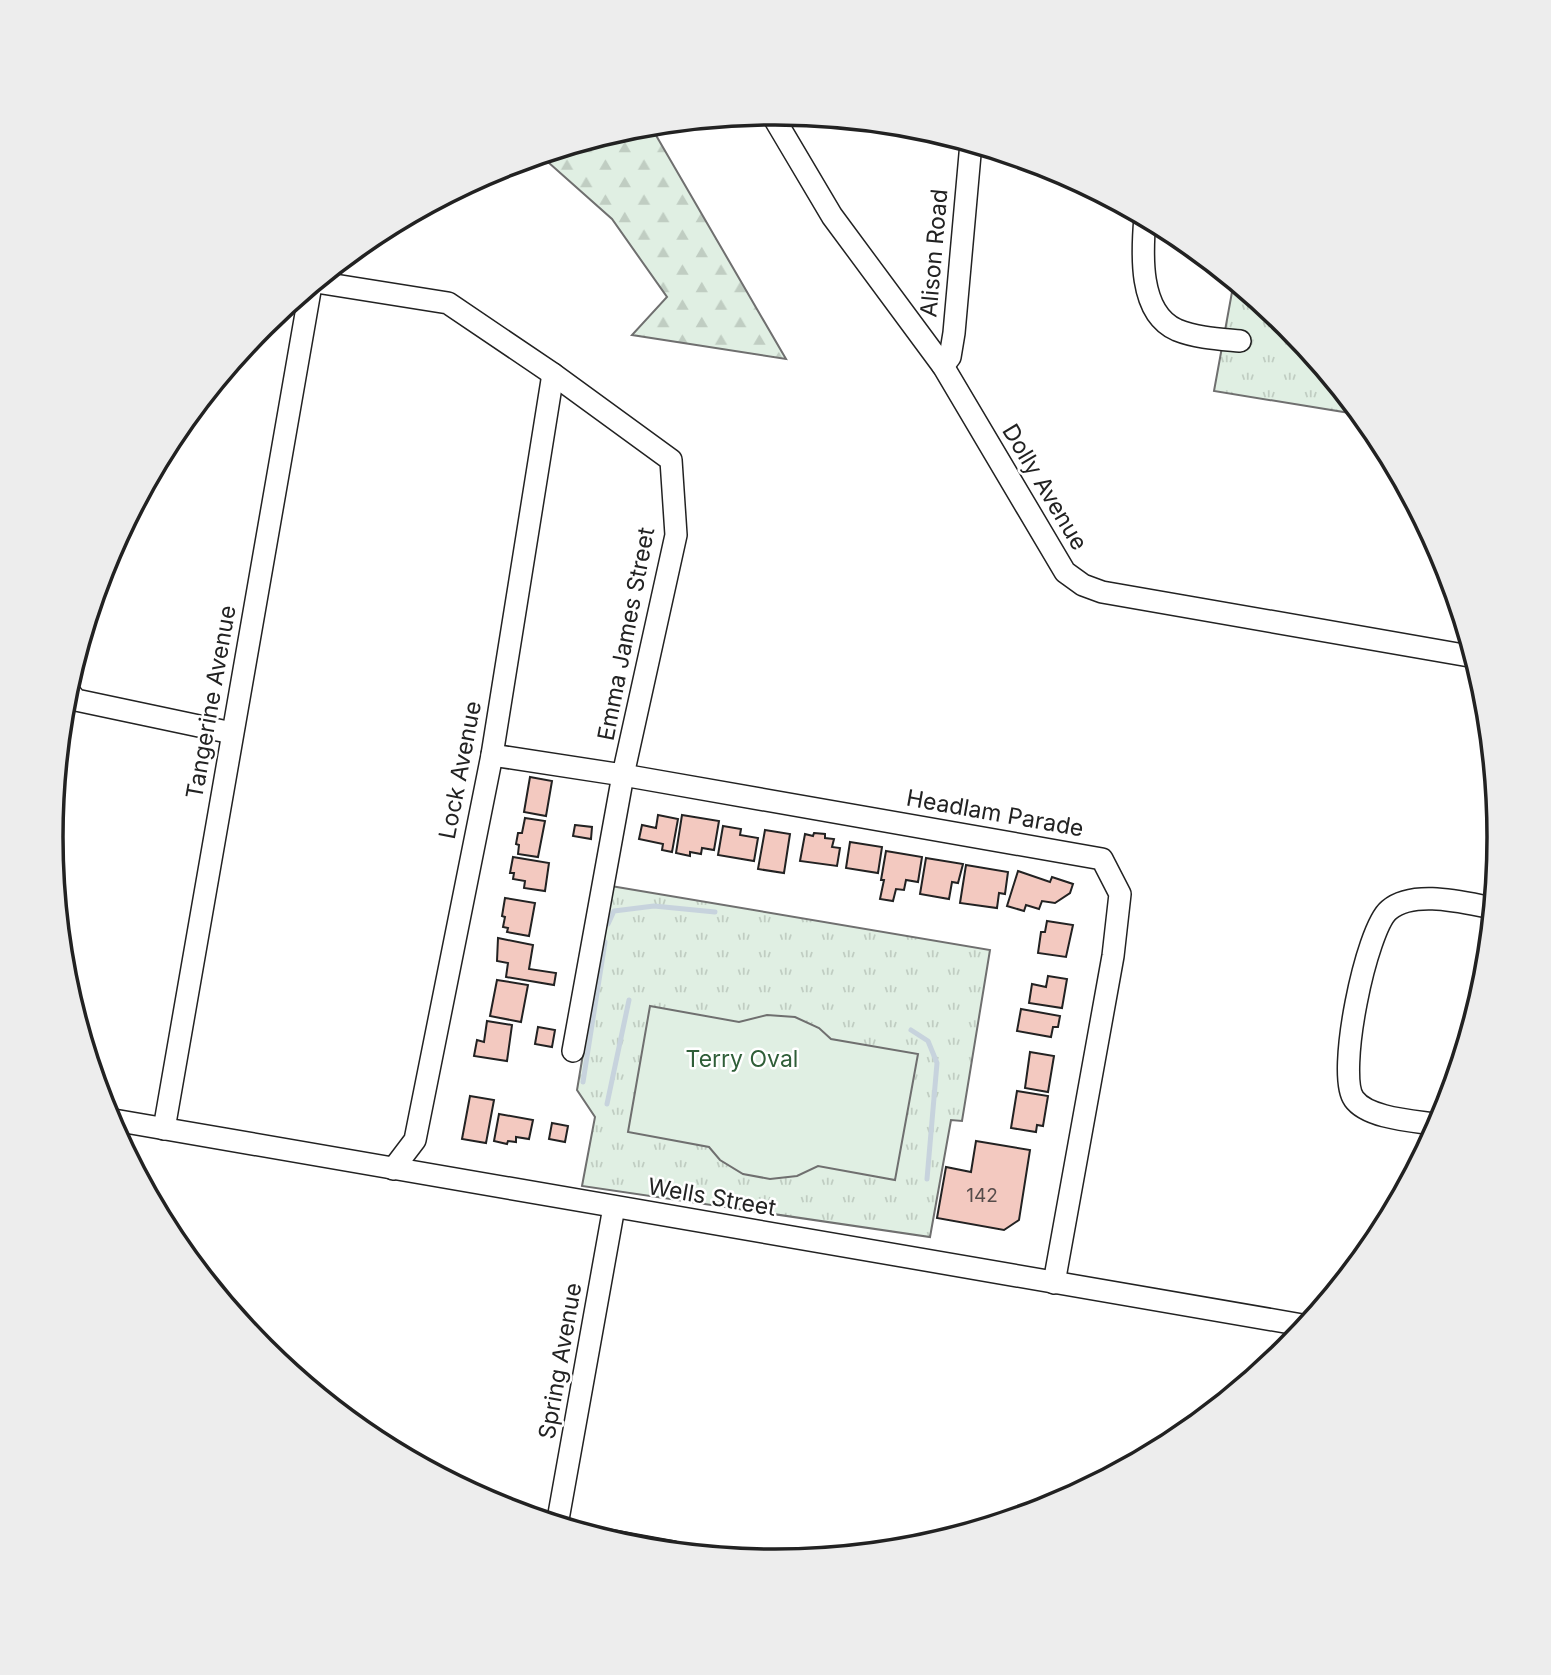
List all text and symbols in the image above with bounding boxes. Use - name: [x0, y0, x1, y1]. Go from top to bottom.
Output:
- street label: Alison Road: [914, 188, 954, 318]
- street label: Dolly Avenue: [996, 419, 1094, 555]
- street label: Emma James Street: [592, 525, 660, 743]
- street label: Tangerine Avenue: [180, 603, 242, 801]
- street label: Lock Avenue: [433, 699, 487, 841]
- street label: Headlam Parade: [904, 784, 1086, 842]
- park label: Terry Oval: [686, 1045, 798, 1073]
- street label: Wells Street: [646, 1172, 779, 1222]
- house number: 142: [966, 1184, 998, 1207]
- street label: Spring Avenue: [532, 1281, 588, 1441]

